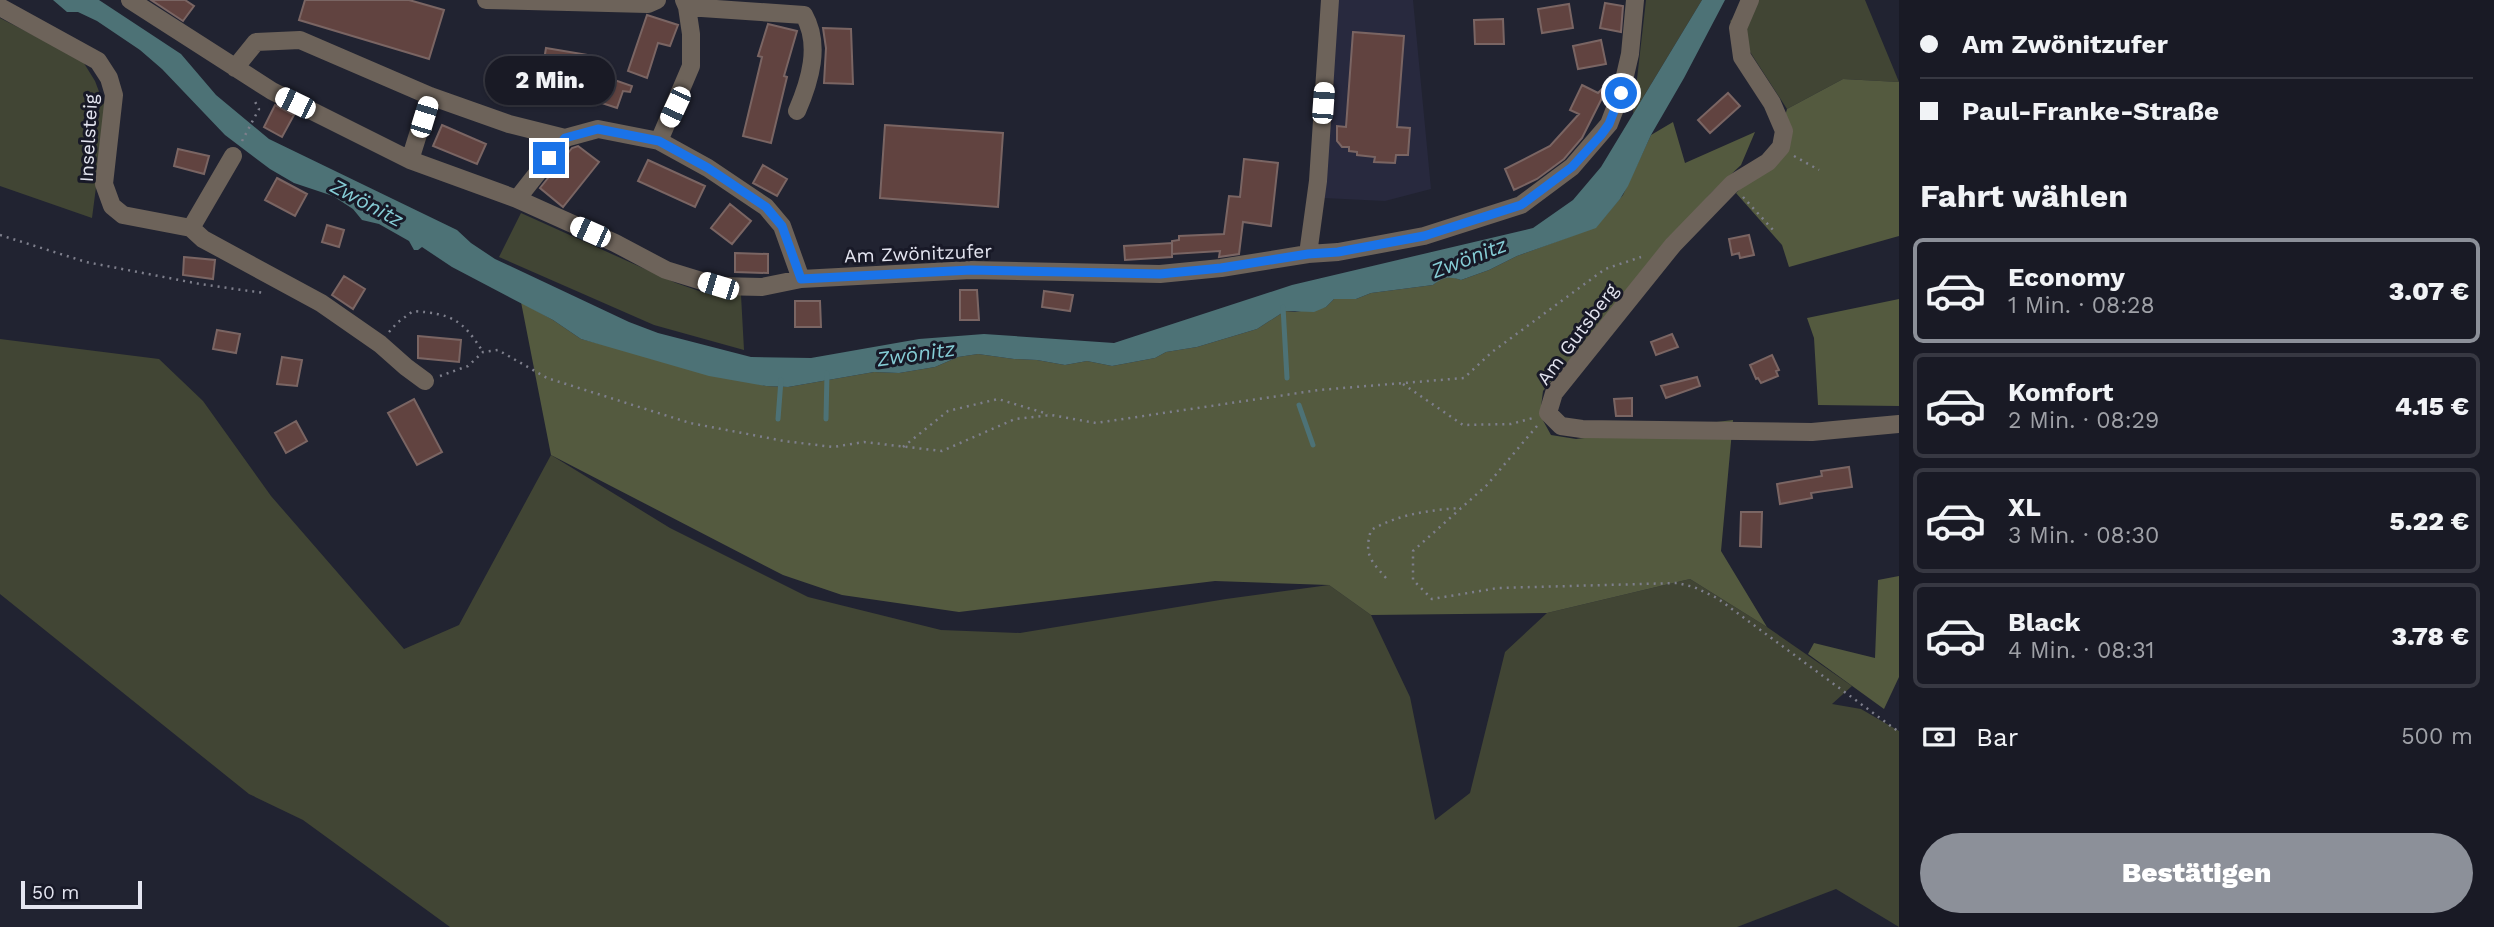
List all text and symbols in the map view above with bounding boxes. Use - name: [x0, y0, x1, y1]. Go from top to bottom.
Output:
- text: Am Zwönitzufer: [1962, 29, 2168, 59]
- callout: 2 Min.: [484, 57, 614, 106]
- text: 2 Min.: [515, 67, 585, 94]
- route start: [1605, 77, 1637, 109]
- car: [1312, 81, 1335, 125]
- car: [272, 84, 319, 122]
- car: [657, 84, 694, 130]
- street label: Inselsteig: [75, 93, 102, 183]
- car: [408, 94, 441, 140]
- text: Paul-Franke-Straße: [1962, 96, 2219, 126]
- route end: [533, 142, 565, 174]
- water label: Zwönitz: [326, 173, 408, 232]
- text: Fahrt wählen: [1920, 177, 2128, 215]
- car: [567, 214, 614, 250]
- water label: Zwönitz: [1427, 232, 1510, 284]
- street label: Am Zwönitzufer: [844, 239, 993, 268]
- icon: car: [1924, 259, 1987, 322]
- text: Economy: [2008, 262, 2125, 292]
- car: [695, 270, 742, 302]
- text: 3.07 €: [2389, 276, 2469, 306]
- street label: Am Gutsberg: [1532, 278, 1623, 389]
- text: 1 Min. · 08:28: [2008, 292, 2155, 319]
- water label: Zwönitz: [874, 336, 957, 371]
- icon: car: [1924, 374, 1987, 437]
- text: Komfort: [2008, 377, 2113, 407]
- text: 4.15 €: [2395, 391, 2469, 421]
- text: 2 Min. · 08:29: [2008, 407, 2159, 434]
- icon: car: [1924, 489, 1987, 552]
- text: XL: [2008, 492, 2041, 522]
- text: 5.22 €: [2390, 506, 2469, 536]
- text: 3 Min. · 08:30: [2008, 522, 2159, 549]
- icon: car: [1924, 604, 1987, 667]
- text: Black: [2008, 607, 2080, 637]
- text: 3.78 €: [2392, 621, 2469, 651]
- text: 4 Min. · 08:31: [2008, 637, 2155, 664]
- icon: cash: [1920, 718, 1958, 756]
- text: Bar: [1976, 722, 2018, 752]
- text: 500 m: [2401, 723, 2473, 750]
- button: Bestätigen: [1920, 833, 2473, 913]
- scale bar: [21, 878, 142, 910]
- text: 50 m: [32, 881, 79, 904]

